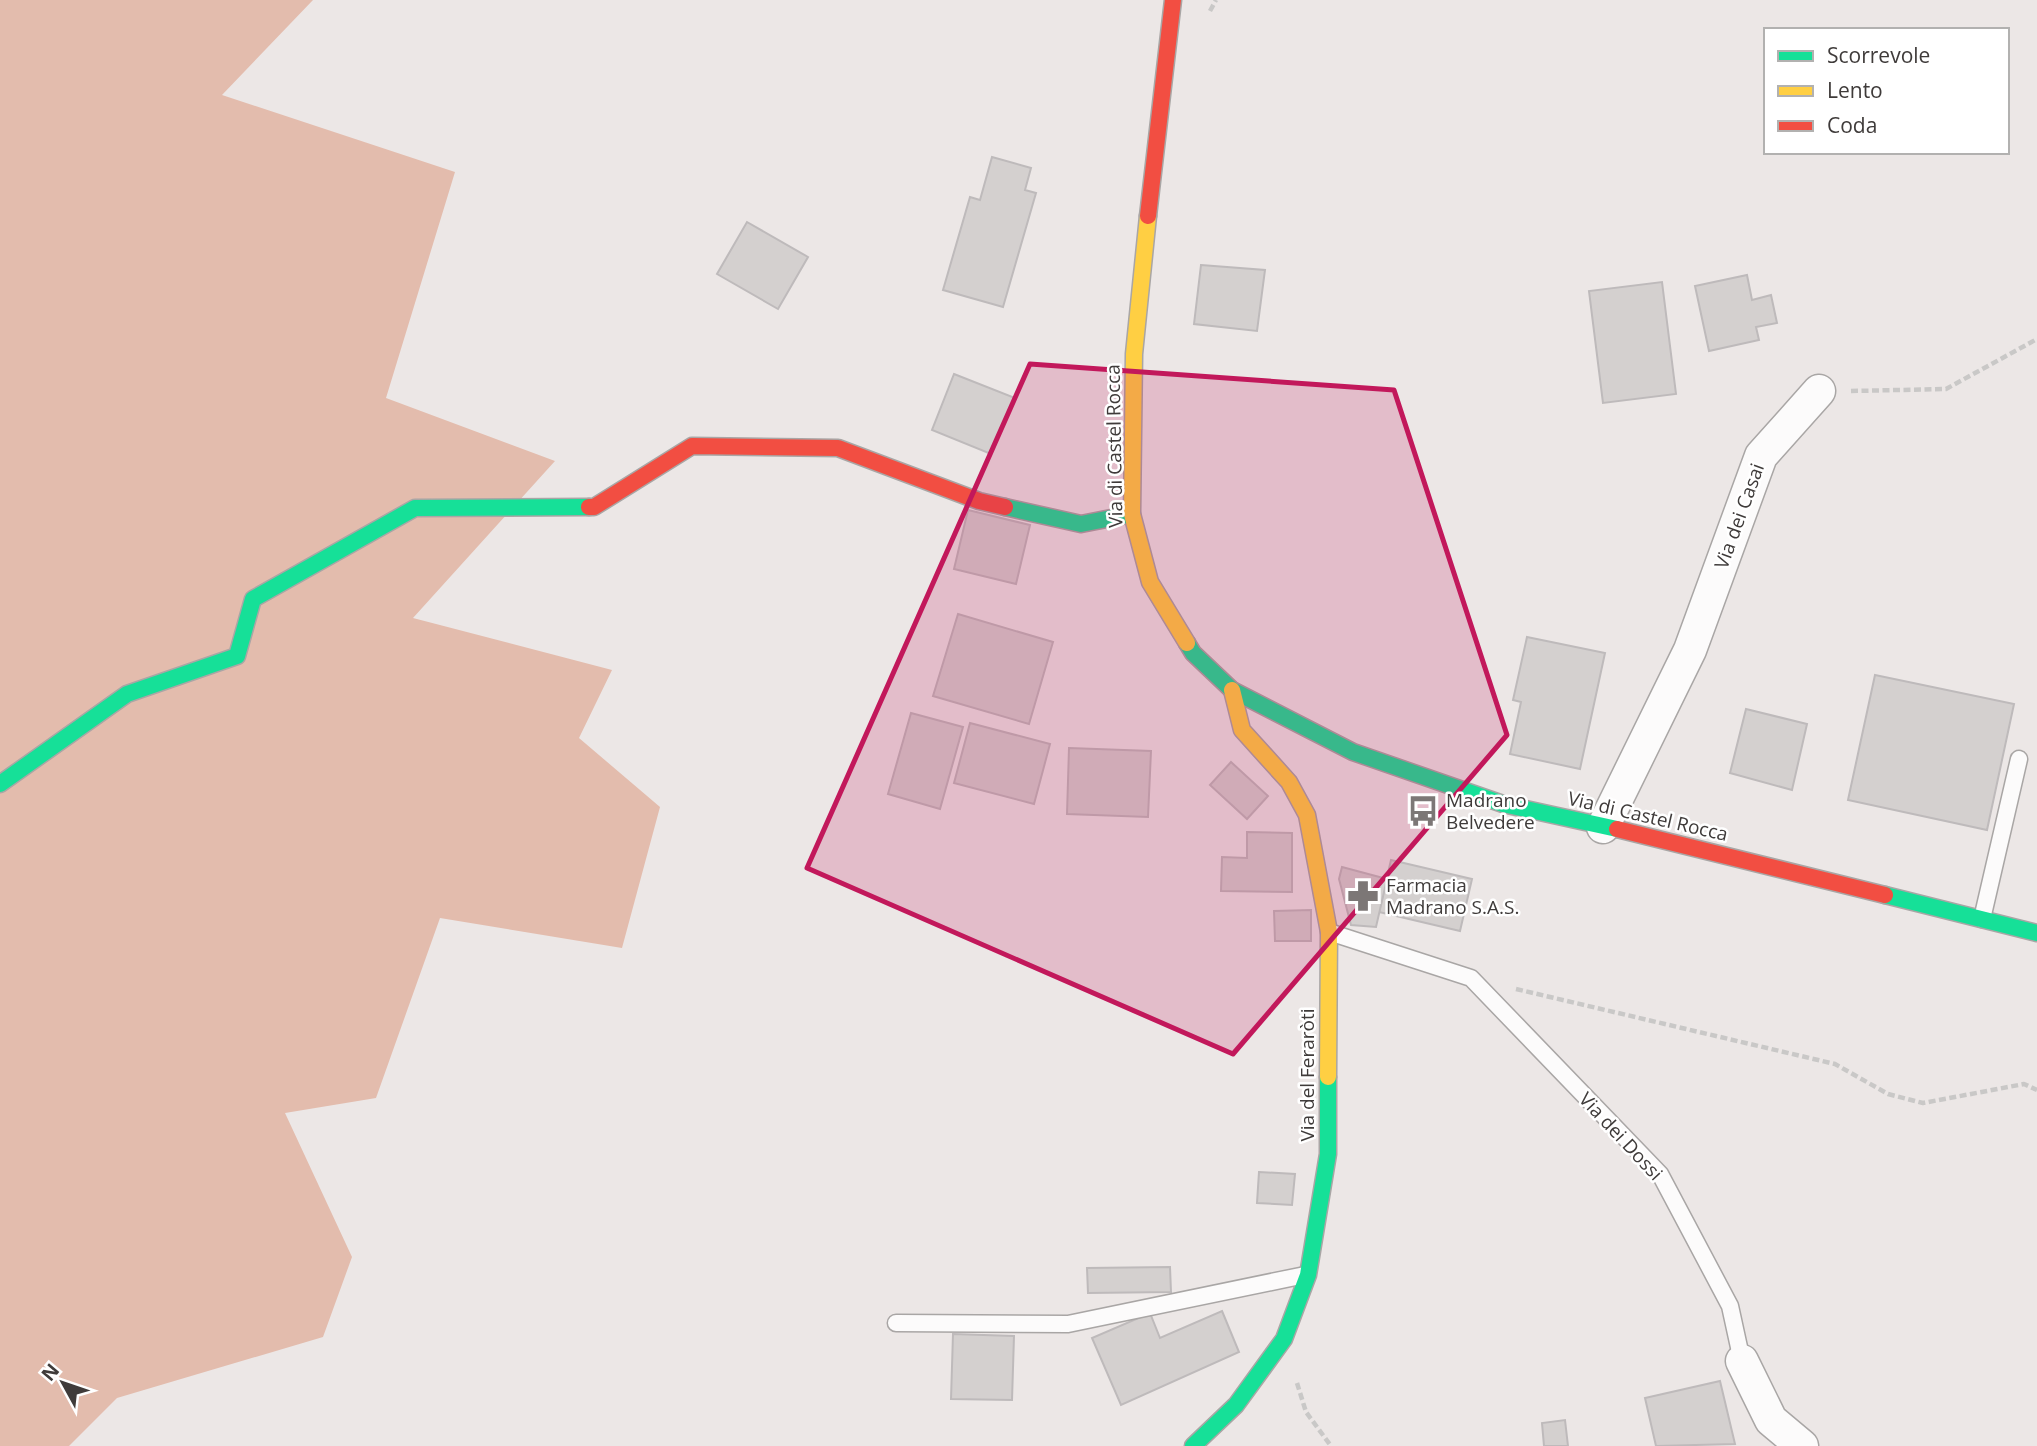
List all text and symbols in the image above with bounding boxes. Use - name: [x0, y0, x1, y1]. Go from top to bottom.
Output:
- legend: [1764, 28, 2009, 154]
- text: Scorrevole: [1827, 41, 1930, 69]
- text: Lento: [1827, 76, 1883, 104]
- text: Coda: [1827, 111, 1877, 139]
- street label: Via di Castel Rocca: [1100, 364, 1128, 528]
- street label: Via dei Casai: [1708, 460, 1770, 572]
- street label: Via di Castel Rocca: [1565, 785, 1731, 847]
- place label: Madrano Belvedere: [1446, 787, 1535, 835]
- bus stop icon: Madrano Belvedere: [1406, 794, 1440, 828]
- place label: Farmacia Madrano S.A.S.: [1386, 872, 1519, 920]
- pharmacy icon: Farmacia Madrano S.A.S.: [1346, 879, 1380, 913]
- street label: Via del Feraròti: [1294, 1008, 1320, 1142]
- street label: Via dei Dossi: [1573, 1086, 1669, 1186]
- north arrow: [28, 1348, 98, 1418]
- text: N: [35, 1358, 65, 1386]

